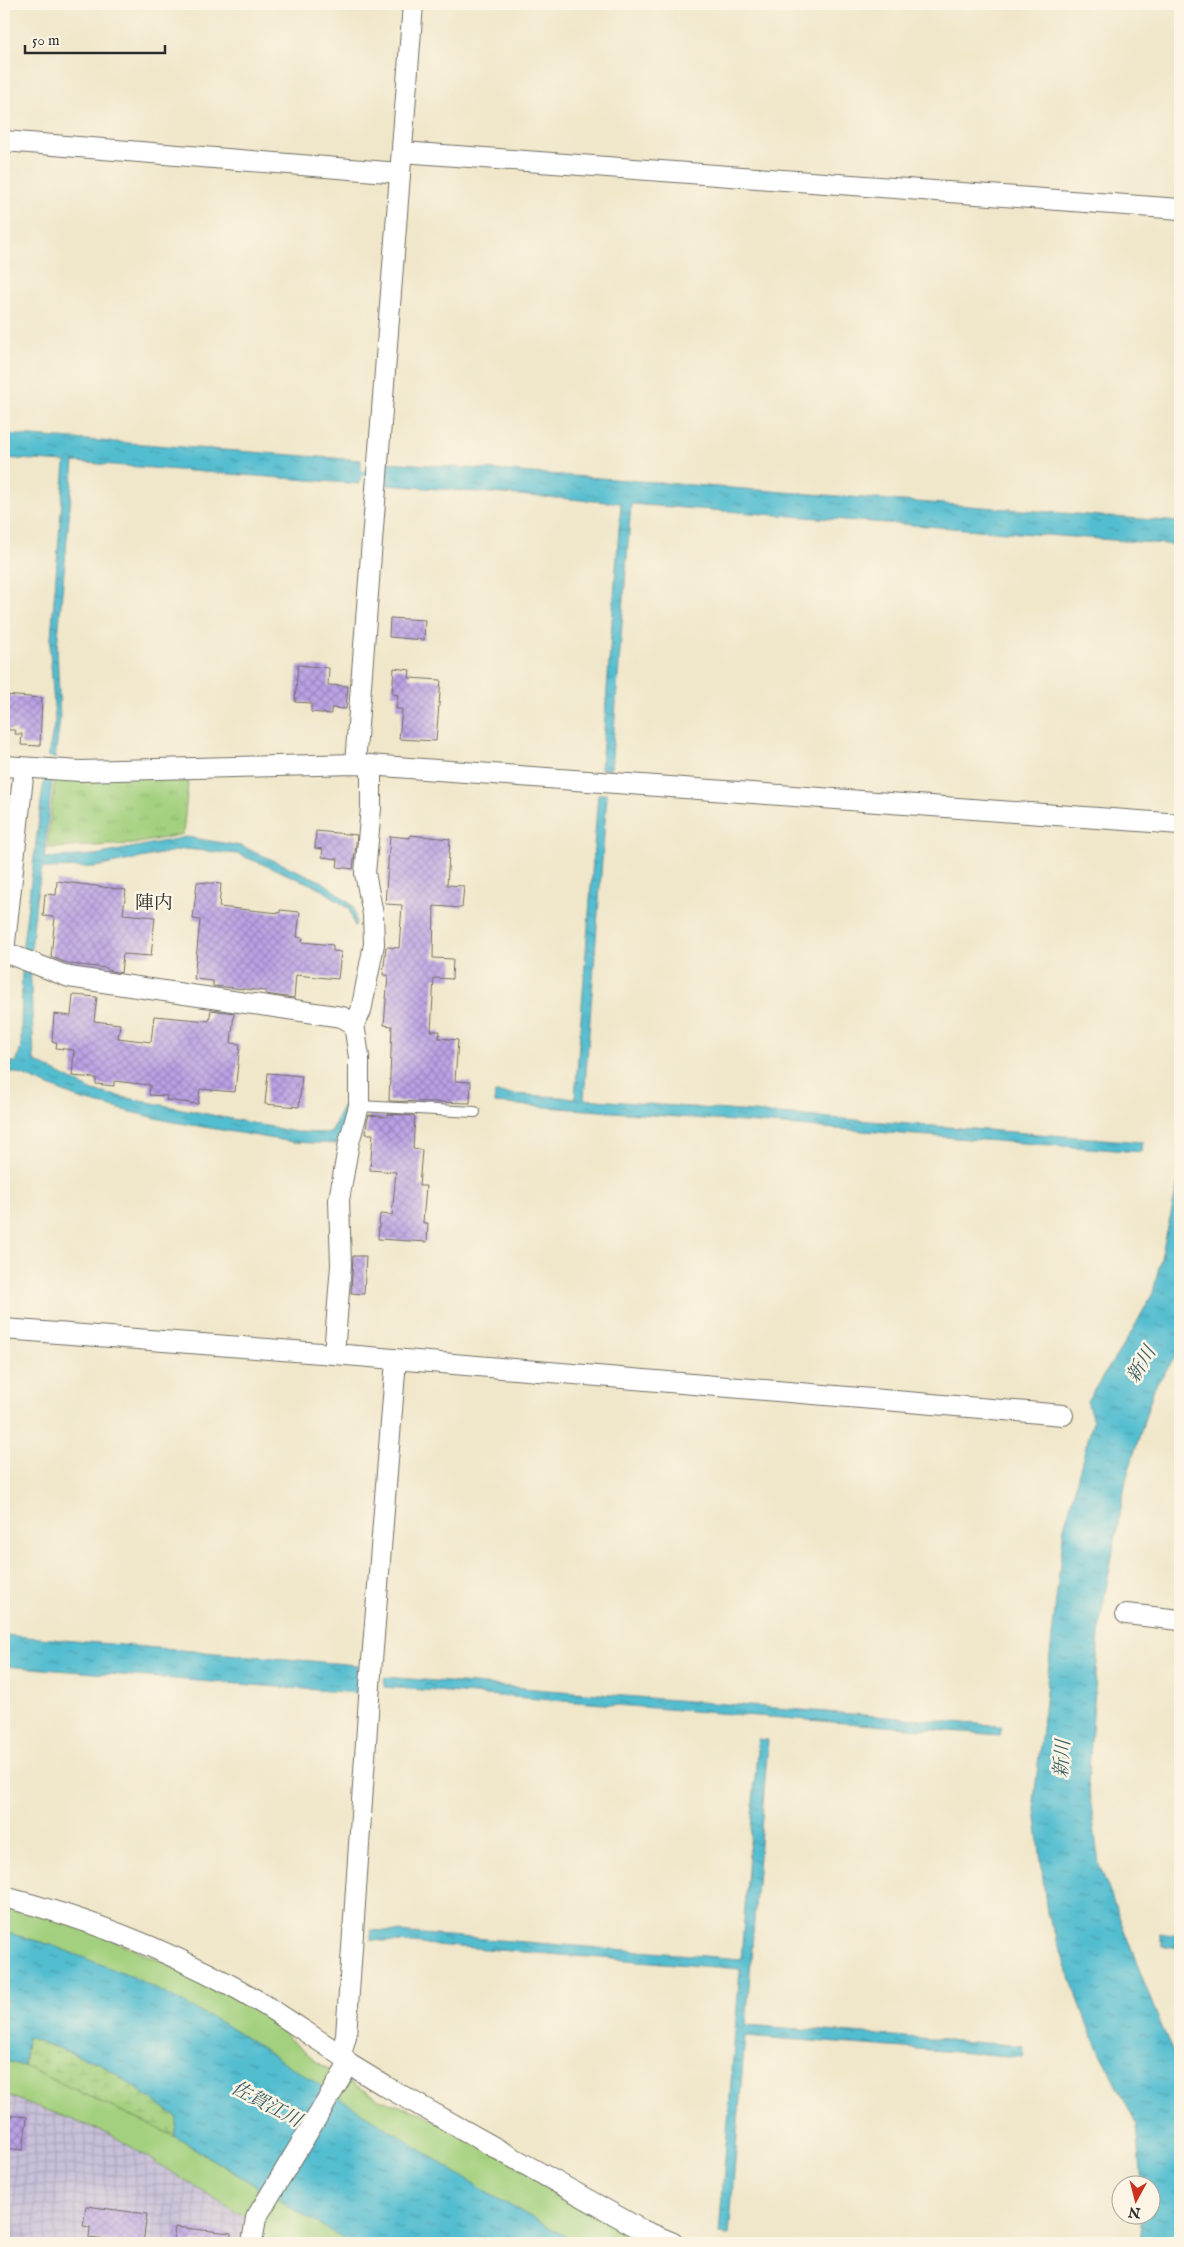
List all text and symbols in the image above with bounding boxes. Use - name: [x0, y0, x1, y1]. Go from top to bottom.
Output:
- scale bar: [25, 22, 165, 54]
- text: 50 m: [32, 31, 60, 50]
- district label: 陣内: [135, 892, 173, 916]
- water label: 新川: [1122, 1341, 1163, 1387]
- water label: 新川: [1050, 1737, 1076, 1779]
- water label: 佐賀江川: [227, 2077, 307, 2134]
- north arrow: [1112, 2174, 1162, 2224]
- text: N: [1127, 2202, 1143, 2222]

